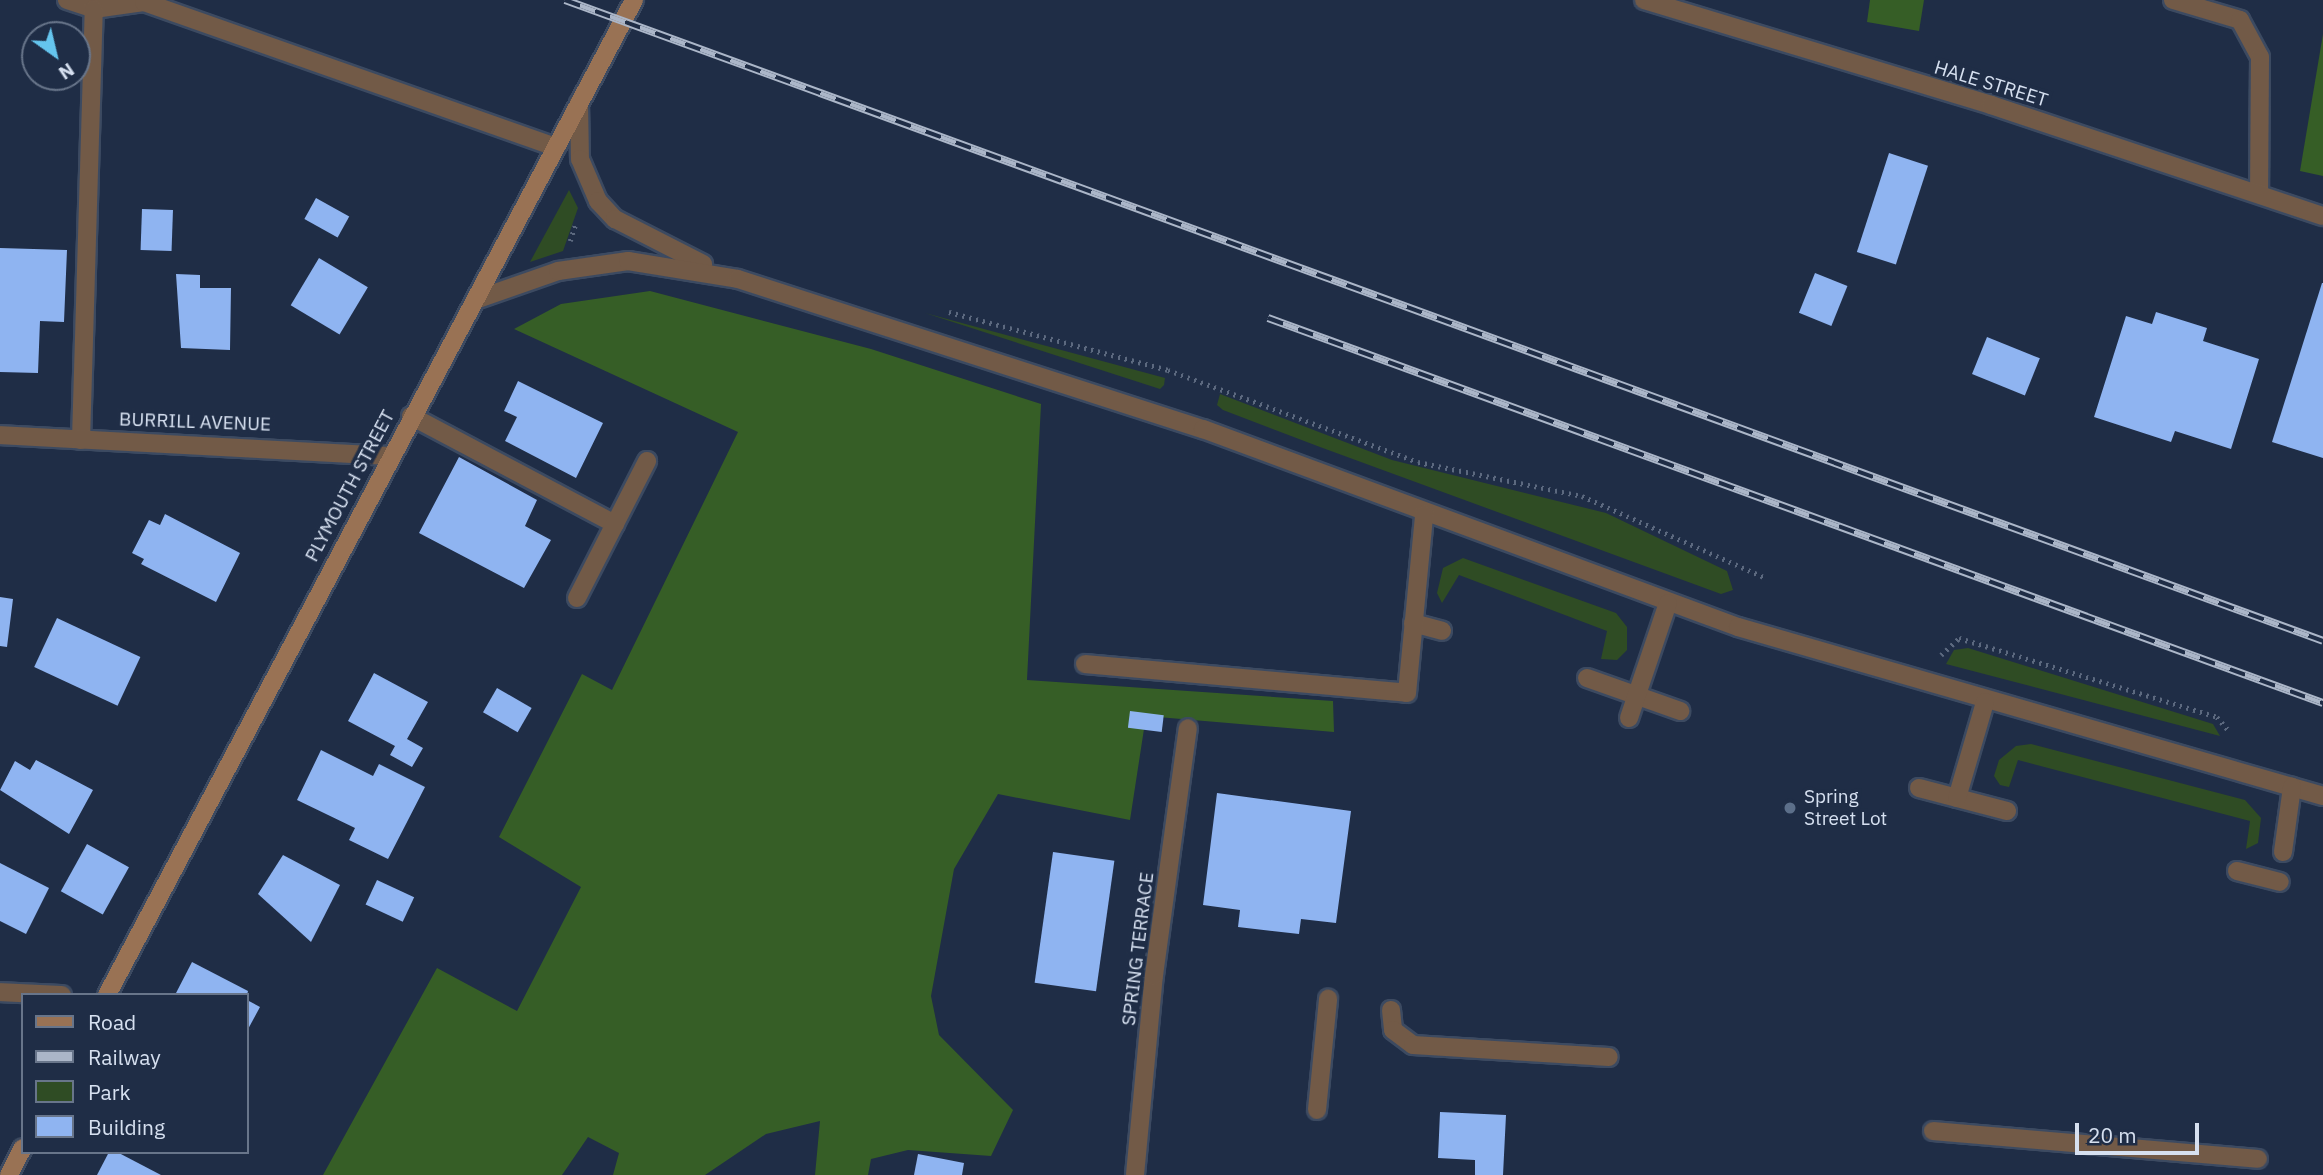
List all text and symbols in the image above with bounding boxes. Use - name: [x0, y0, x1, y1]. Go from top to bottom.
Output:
- north arrow: [21, 21, 91, 91]
- street label: HALE STREET: [1931, 56, 2051, 112]
- text: N: [54, 58, 79, 86]
- street label: PLYMOUTH STREET: [300, 406, 400, 566]
- street label: BURRILL AVENUE: [119, 408, 271, 436]
- place label: Spring Street Lot: [1804, 786, 1887, 830]
- marker: Spring Street Lot: [1782, 800, 1798, 816]
- street label: SPRING TERRACE: [1117, 871, 1159, 1027]
- legend: [21, 993, 248, 1154]
- text: Road: [88, 1008, 136, 1036]
- text: Railway: [88, 1043, 161, 1071]
- text: Park: [88, 1078, 131, 1106]
- scale bar: [2078, 1108, 2202, 1152]
- text: Building: [88, 1113, 165, 1141]
- text: 20 m: [2088, 1121, 2137, 1149]

